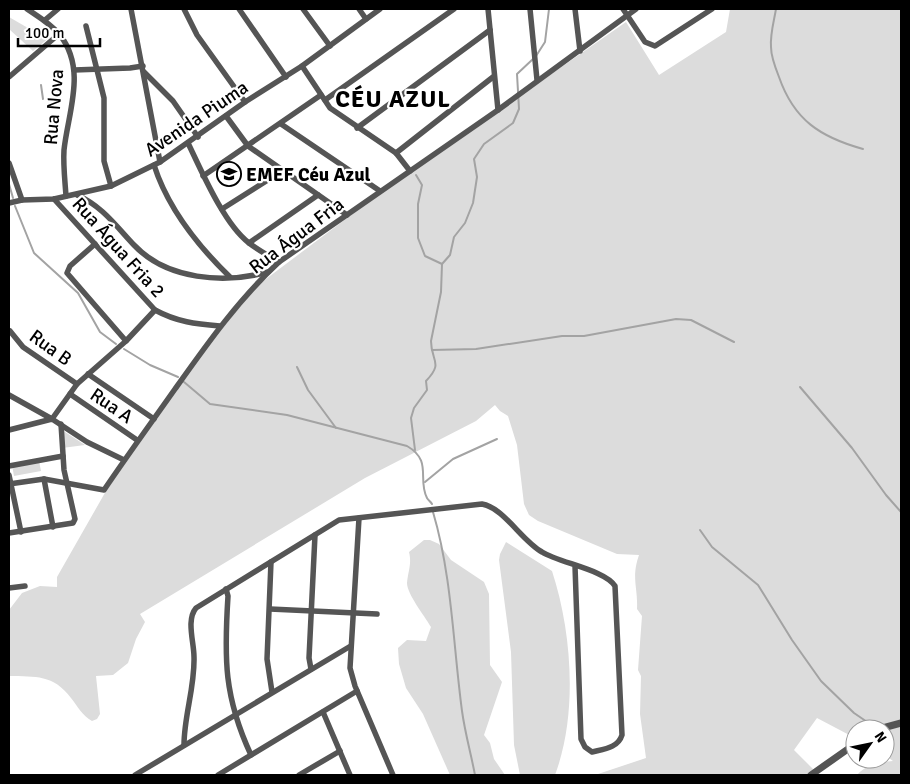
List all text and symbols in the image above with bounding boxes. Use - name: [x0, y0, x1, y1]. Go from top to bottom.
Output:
- scale bar: [18, 15, 100, 47]
- text: 100 m: [25, 24, 65, 42]
- street label: Rua Nova: [39, 68, 69, 146]
- street label: Avenida Piuma: [140, 75, 253, 162]
- district label: CÉU AZUL: [335, 84, 451, 114]
- school or university icon: EMEF Céu Azul: [216, 161, 242, 187]
- place label: EMEF Céu Azul: [246, 163, 371, 187]
- street label: Rua Água Fria 2: [67, 192, 170, 303]
- street label: Rua Água Fria: [244, 192, 349, 279]
- street label: Rua B: [24, 324, 76, 371]
- street label: Rua A: [85, 383, 138, 429]
- north arrow: [845, 719, 895, 769]
- text: N: [871, 728, 890, 746]

